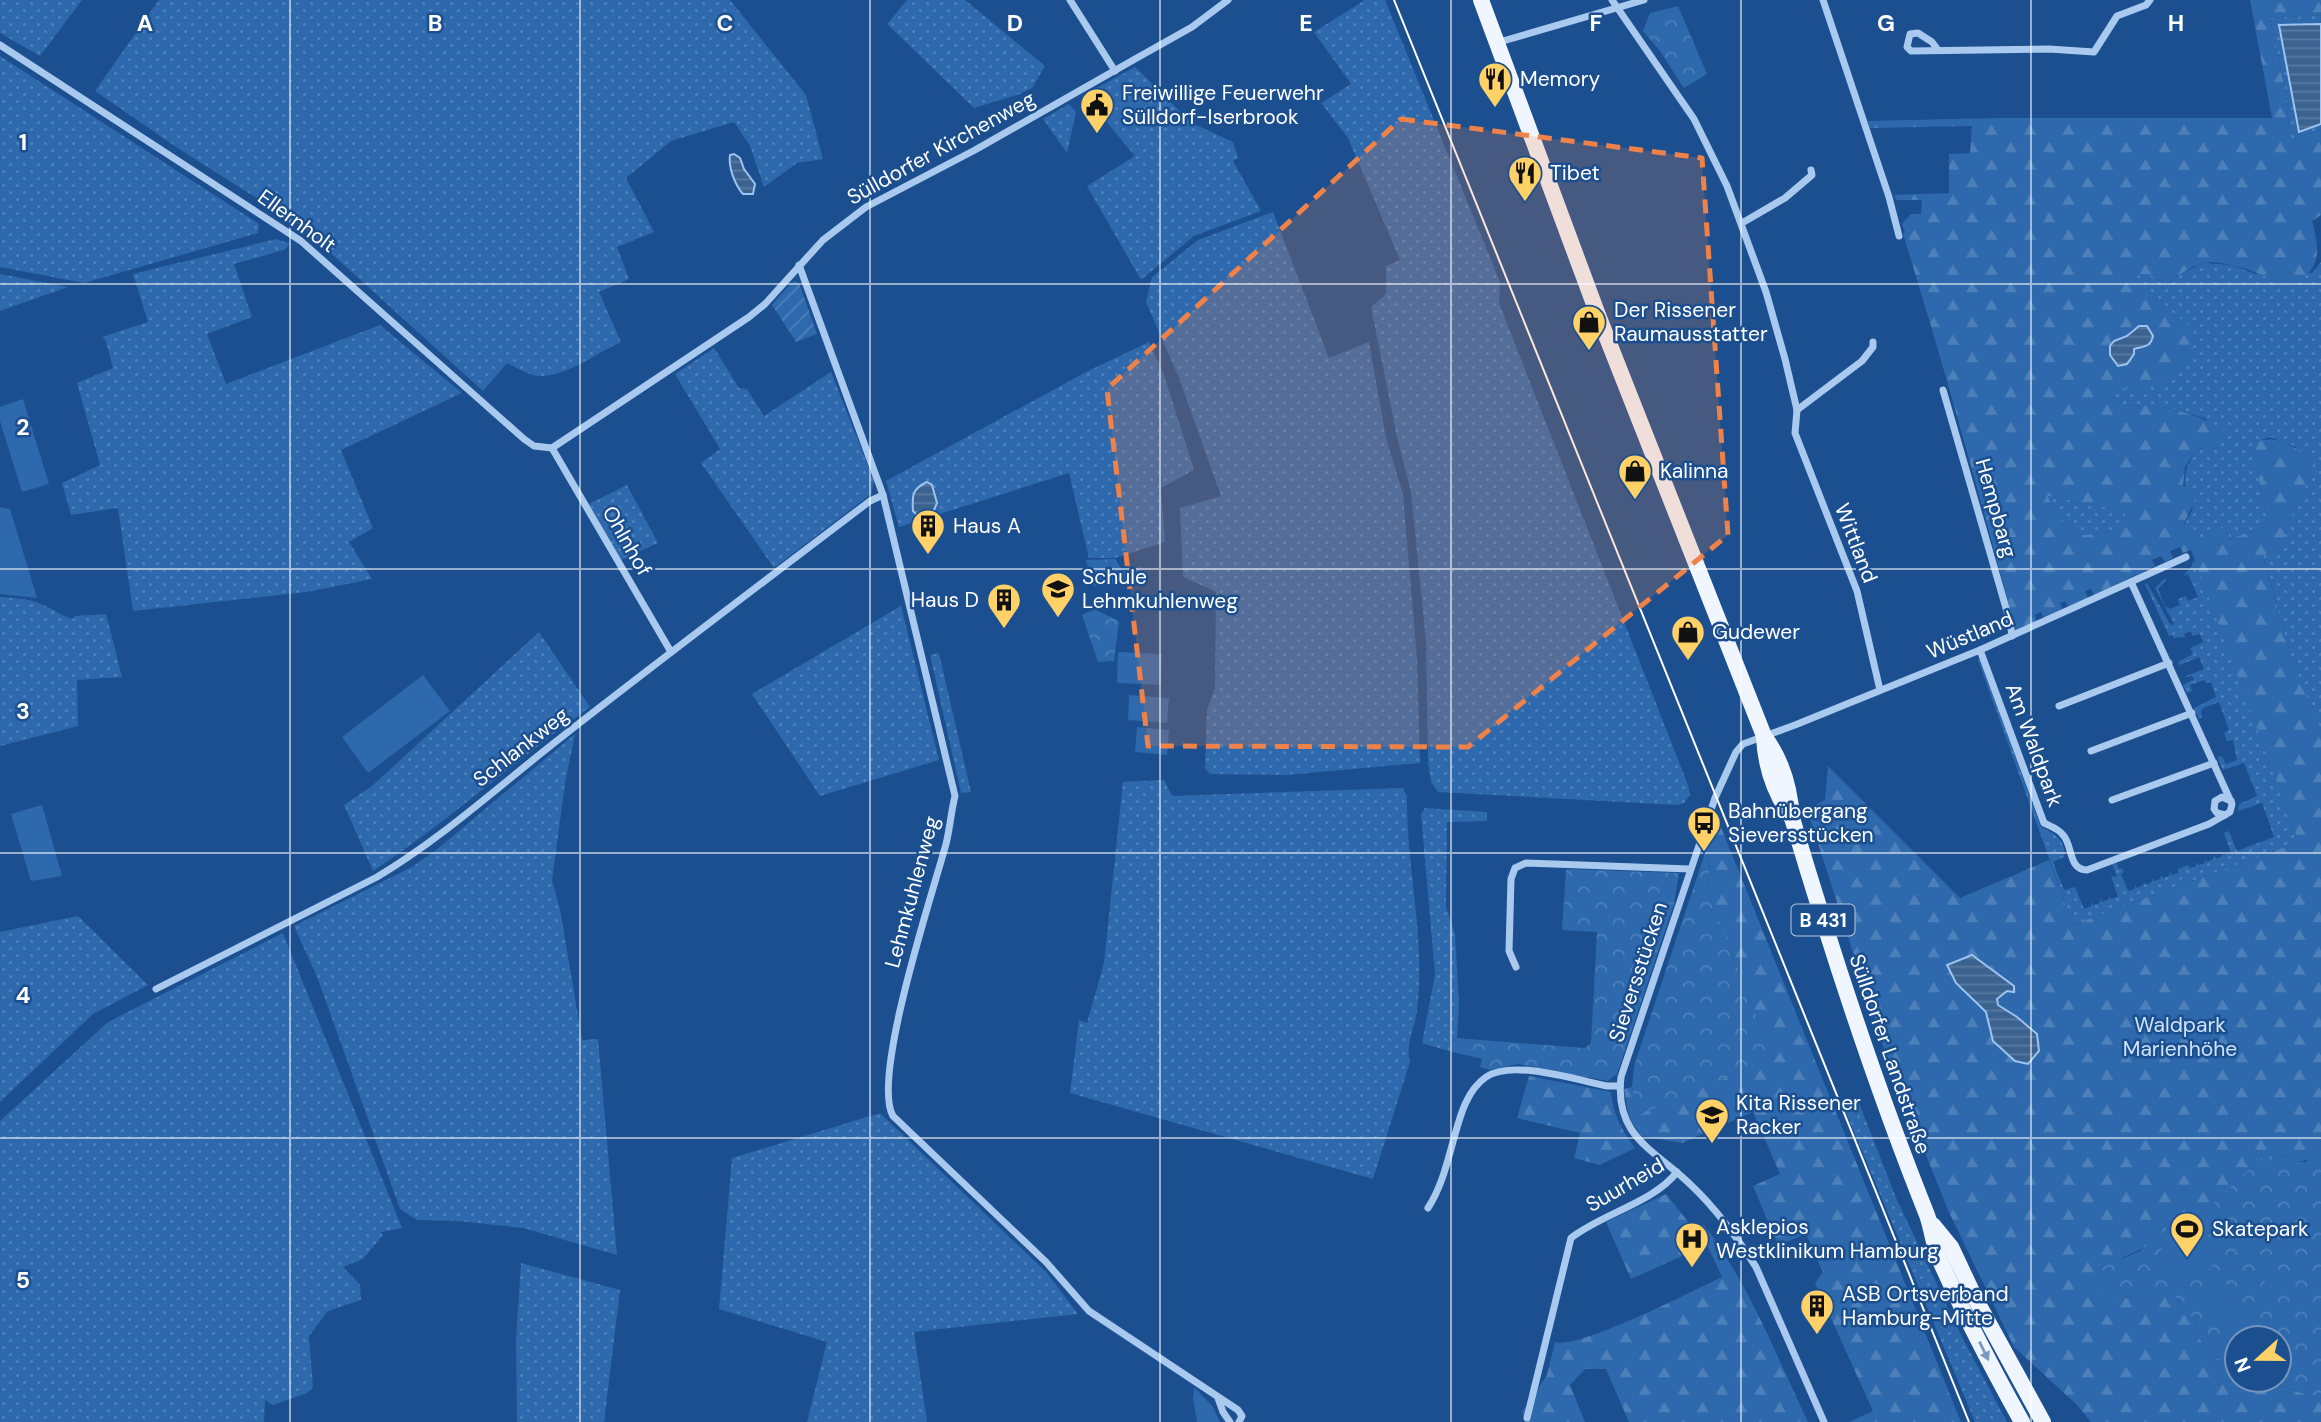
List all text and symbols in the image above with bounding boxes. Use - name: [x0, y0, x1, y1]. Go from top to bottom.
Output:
- text: A: [137, 8, 153, 38]
- text: B: [428, 8, 442, 38]
- text: C: [717, 8, 733, 38]
- text: D: [1007, 8, 1023, 38]
- text: E: [1299, 8, 1313, 38]
- text: F: [1590, 8, 1603, 38]
- text: G: [1877, 8, 1895, 38]
- text: H: [2168, 8, 2184, 38]
- restaurant icon: Memory: [1476, 60, 1514, 109]
- place label: Memory: [1520, 65, 1601, 93]
- place label: Freiwillige Feuerwehr Sülldorf-Iserbrook: [1122, 79, 1324, 131]
- street label: Sülldorfer Kirchenweg: [842, 84, 1040, 211]
- public building icon: Freiwillige Feuerwehr Sülldorf-Iserbrook: [1078, 86, 1116, 135]
- text: 1: [19, 127, 27, 157]
- restaurant icon: Tibet: [1506, 154, 1544, 203]
- place label: Tibet: [1550, 159, 1600, 187]
- street label: Ellernholt: [252, 183, 342, 259]
- place label: Der Rissener Raumausstatter: [1614, 296, 1768, 348]
- shop icon: Der Rissener Raumausstatter: [1570, 303, 1608, 352]
- text: 2: [16, 412, 30, 442]
- shop icon: Kalinna: [1616, 452, 1654, 501]
- street label: Hempbarg: [1968, 455, 2024, 561]
- place label: Kalinna: [1660, 457, 1728, 485]
- street label: Wittland: [1828, 499, 1884, 587]
- street label: Ohlnhof: [596, 501, 658, 581]
- building icon: Haus A: [909, 507, 947, 556]
- place label: Haus A: [953, 512, 1021, 540]
- place label: Schule Lehmkuhlenweg: [1082, 563, 1238, 615]
- school or university icon: Schule Lehmkuhlenweg: [1039, 570, 1077, 619]
- building icon: Haus D: [985, 581, 1023, 630]
- place label: Haus D: [911, 586, 979, 614]
- street label: Wüstland: [1922, 604, 2018, 666]
- shop icon: Gudewer: [1669, 613, 1707, 662]
- place label: Gudewer: [1712, 618, 1800, 646]
- street label: Am Waldpark: [1999, 679, 2069, 811]
- text: 3: [16, 696, 30, 726]
- street label: Schlankweg: [467, 701, 575, 793]
- place label: Bahnübergang Sieversstücken: [1728, 797, 1874, 849]
- bus stop icon: Bahnübergang Sieversstücken: [1685, 804, 1723, 853]
- street label: Lehmkuhlenweg: [878, 813, 946, 971]
- street label: Sieversstücken: [1602, 898, 1674, 1046]
- road number: B 431: [1792, 904, 1854, 936]
- street label: Sülldorfer Landstraße: [1843, 950, 1937, 1158]
- text: 4: [16, 980, 31, 1010]
- park label: Waldpark Marienhöhe: [2123, 1011, 2237, 1063]
- place label: Kita Rissener Racker: [1736, 1089, 1861, 1141]
- school or university icon: Kita Rissener Racker: [1693, 1096, 1731, 1145]
- street label: Suurheid: [1581, 1151, 1669, 1219]
- sports icon: Skatepark: [2168, 1210, 2206, 1259]
- place label: Asklepios Westklinikum Hamburg: [1716, 1213, 1939, 1265]
- place label: Skatepark: [2212, 1215, 2309, 1243]
- hospital icon: Asklepios Westklinikum Hamburg: [1673, 1220, 1711, 1269]
- text: 5: [16, 1265, 30, 1295]
- place label: ASB Ortsverband Hamburg-Mitte: [1842, 1280, 2009, 1332]
- building icon: ASB Ortsverband Hamburg-Mitte: [1798, 1287, 1836, 1336]
- north arrow: [2223, 1324, 2293, 1394]
- one-way arrow: [1978, 1341, 1989, 1361]
- text: N: [2228, 1354, 2257, 1376]

